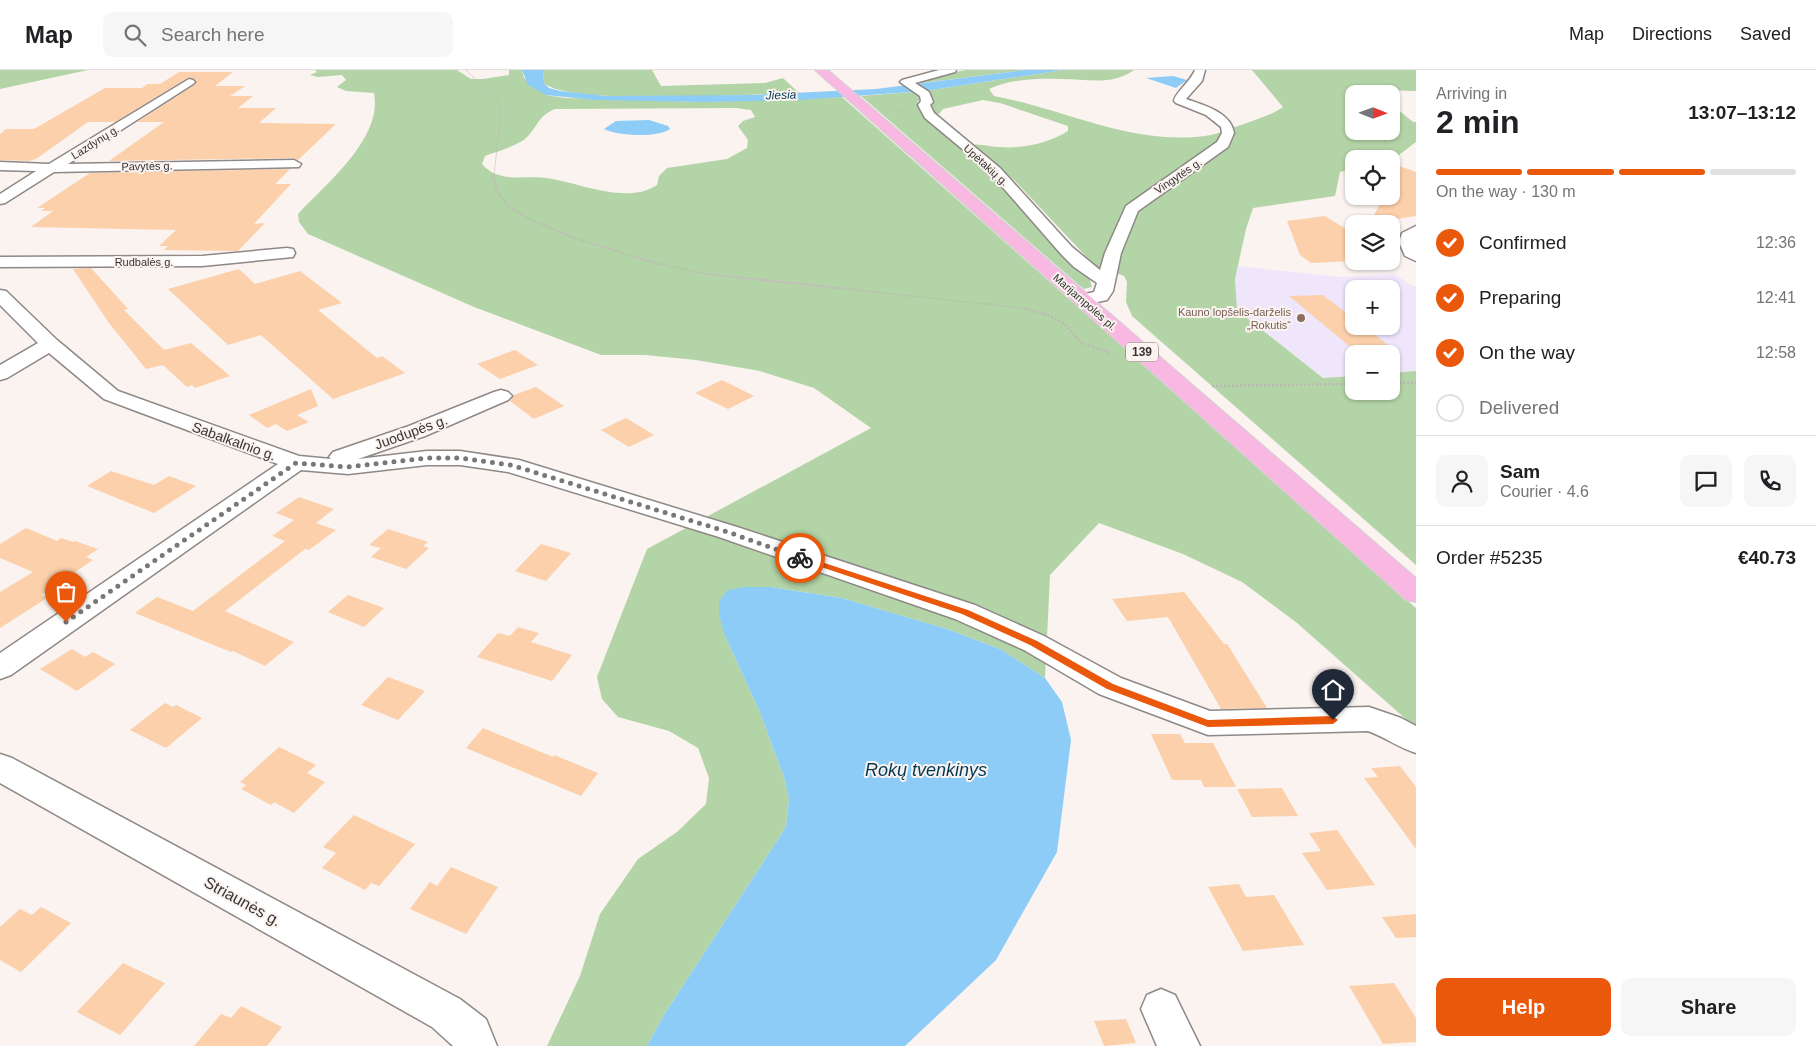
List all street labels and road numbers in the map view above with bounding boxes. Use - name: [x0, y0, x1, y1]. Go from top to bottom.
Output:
- street label: Lazdynų g.: [69, 123, 121, 161]
- street label: Upėtakių g.: [961, 142, 1011, 188]
- street label: Vingytės g.: [1152, 156, 1204, 196]
- street label: Pavytės g.: [121, 160, 173, 172]
- street label: Rudbalės g.: [115, 256, 173, 268]
- street label: Marijampolės pl.: [1051, 271, 1119, 333]
- road number: 139: [1126, 342, 1158, 362]
- street label: Juodupės g.: [372, 411, 450, 453]
- street label: Sabalkalnio g.: [190, 418, 278, 464]
- street label: Striaunės g.: [201, 873, 284, 930]

